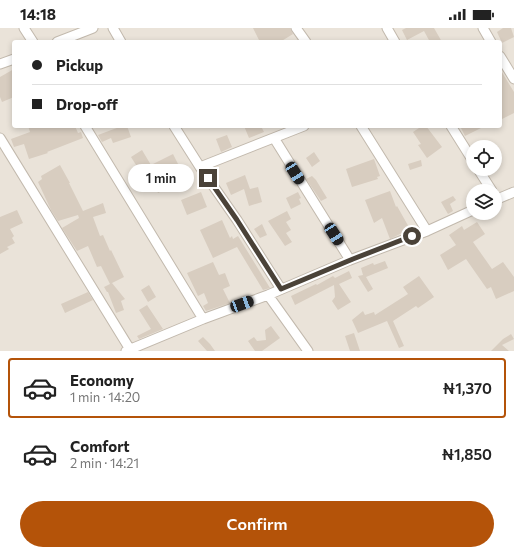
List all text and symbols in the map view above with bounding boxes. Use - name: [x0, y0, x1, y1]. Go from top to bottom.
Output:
- text: 14:18: [20, 5, 56, 23]
- text: Pickup: [56, 56, 103, 74]
- text: Drop-off: [56, 95, 118, 113]
- map controls: [466, 140, 502, 220]
- button: locate: [466, 140, 502, 176]
- car: [284, 160, 306, 186]
- callout: 1 min: [128, 164, 194, 192]
- route end: [199, 169, 217, 187]
- text: 1 min: [146, 170, 176, 186]
- button: layers: [466, 184, 502, 220]
- car: [322, 221, 346, 247]
- route start: [403, 227, 421, 245]
- car: [229, 294, 255, 314]
- icon: car: [22, 370, 58, 406]
- text: Economy: [70, 371, 134, 389]
- text: ₦1,370: [443, 379, 492, 397]
- text: 1 min · 14:20: [70, 389, 140, 405]
- icon: car: [22, 436, 58, 472]
- text: Comfort: [70, 437, 130, 455]
- text: ₦1,850: [442, 445, 492, 463]
- text: 2 min · 14:21: [70, 455, 139, 471]
- button: Confirm: [20, 501, 494, 547]

